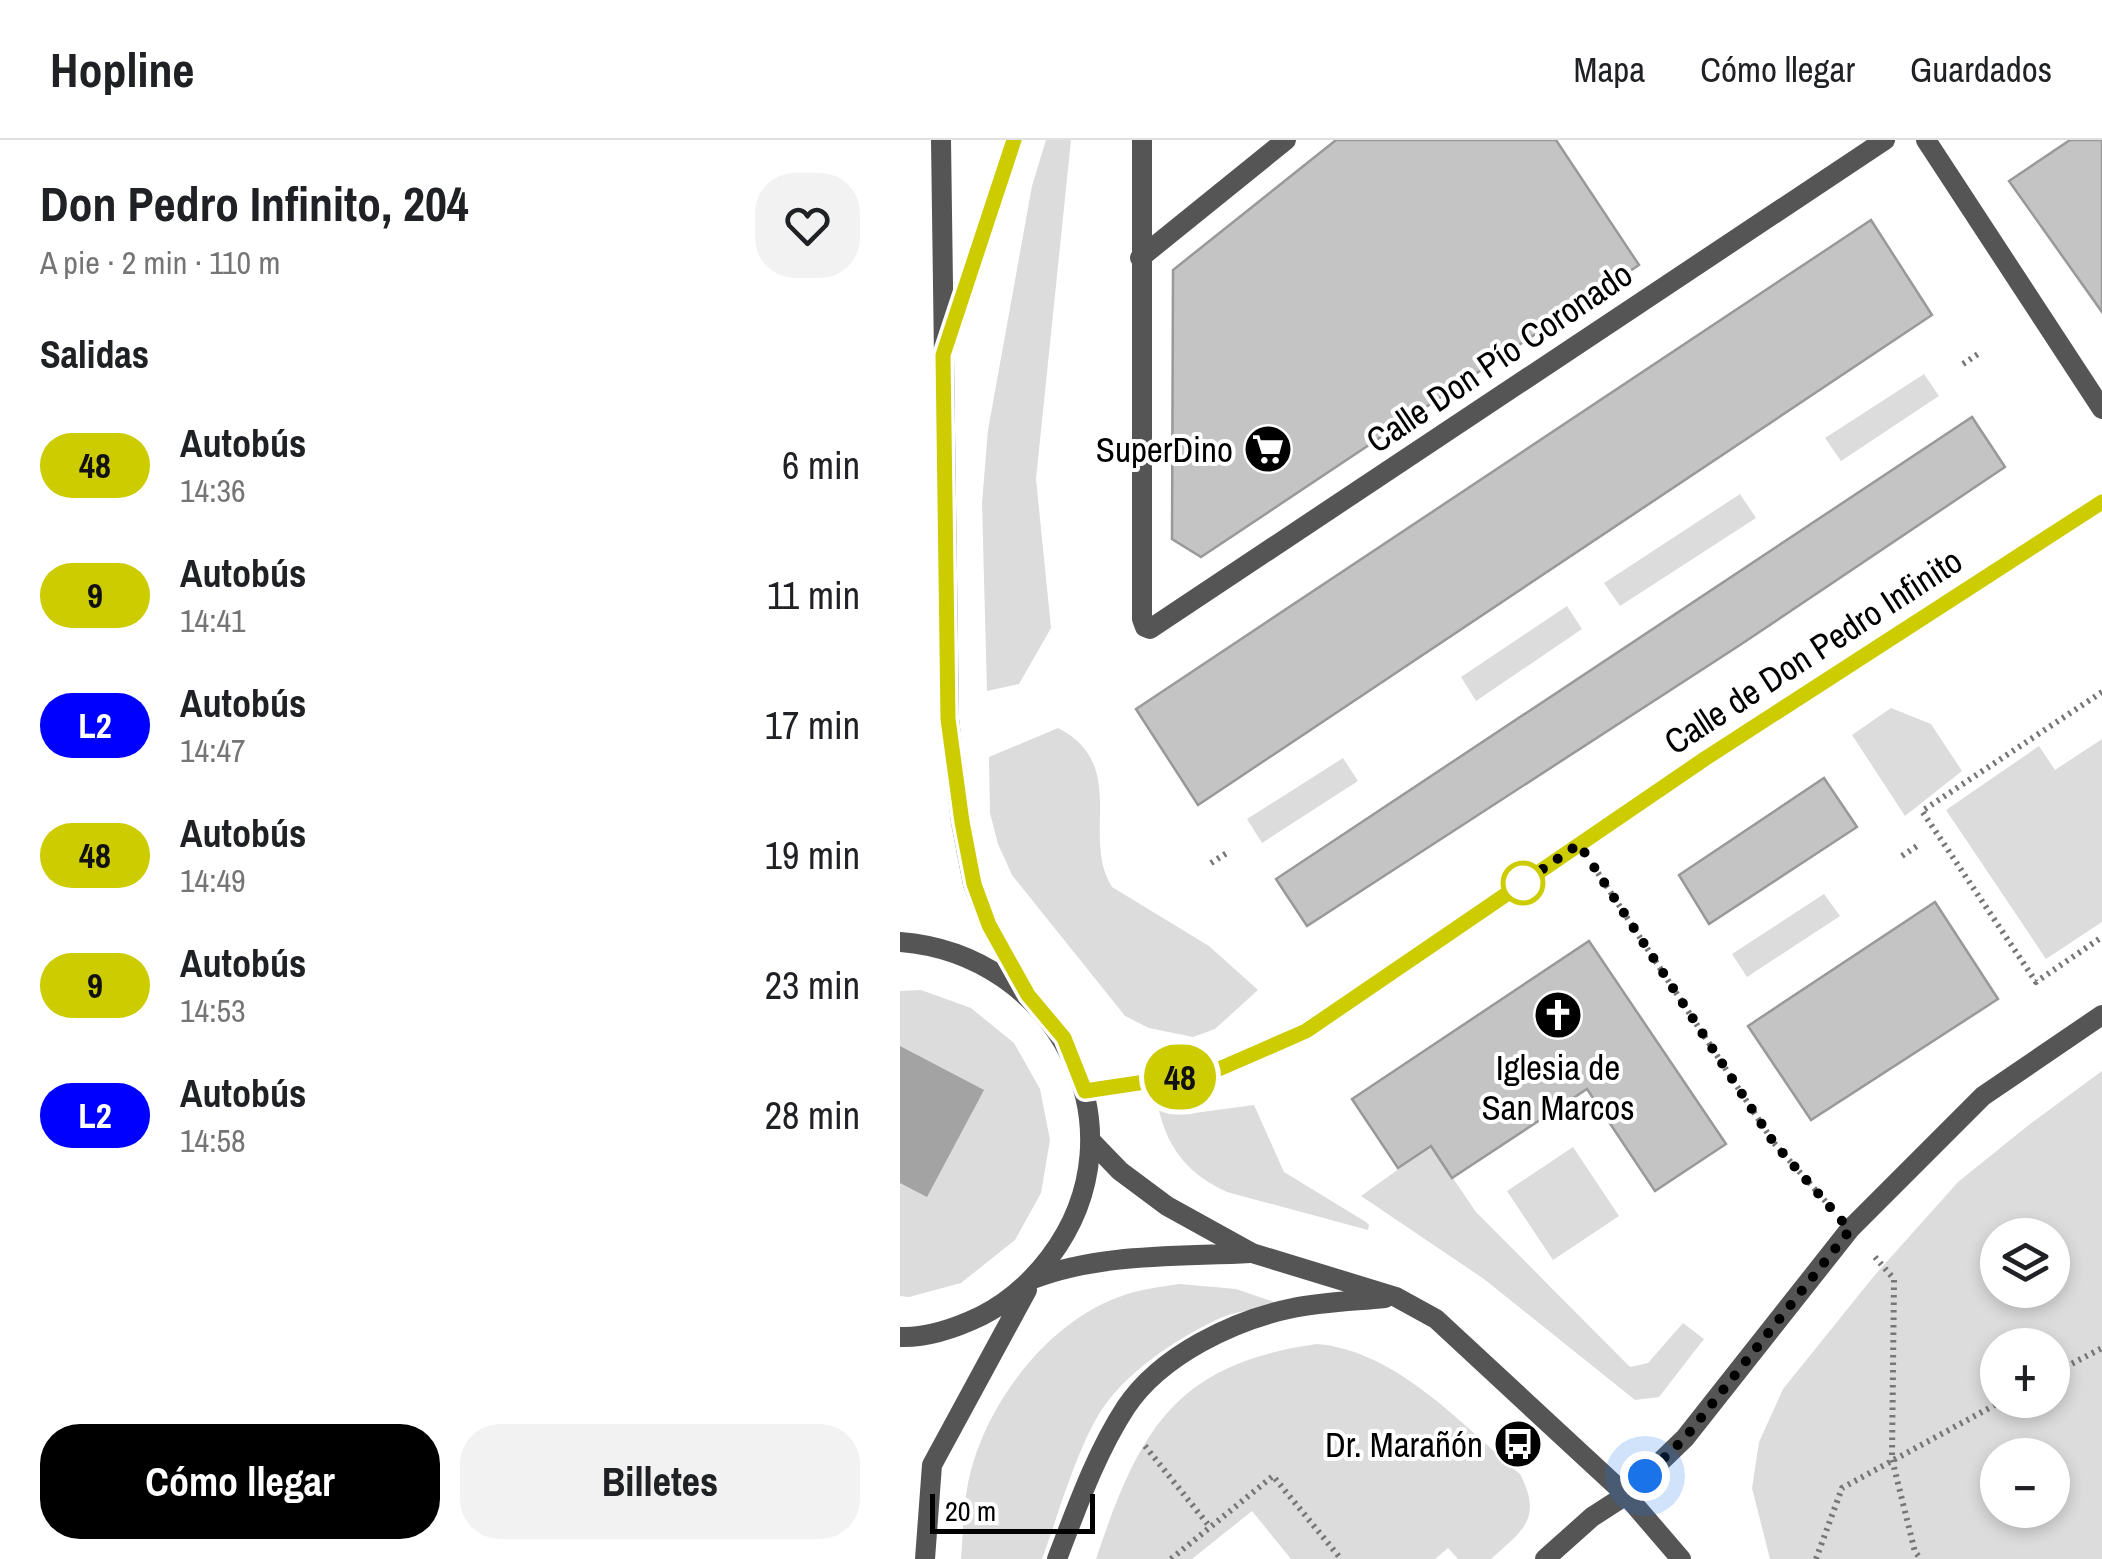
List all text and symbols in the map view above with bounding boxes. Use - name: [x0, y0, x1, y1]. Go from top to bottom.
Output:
- text: Hopline: [50, 37, 194, 102]
- text: Mapa: [1574, 46, 1645, 93]
- text: Cómo llegar: [1700, 46, 1855, 93]
- text: Guardados: [1910, 46, 2052, 93]
- text: Don Pedro Infinito, 204: [40, 171, 469, 236]
- button: heart: [755, 173, 860, 278]
- text: A pie · 2 min · 110 m: [40, 241, 280, 284]
- street label: Calle Don Pío Coronado: [1357, 251, 1641, 463]
- text: Salidas: [40, 329, 149, 380]
- text: Autobús: [180, 418, 306, 469]
- supermarket icon: SuperDino: [1242, 423, 1294, 475]
- place label: SuperDino: [1096, 426, 1233, 473]
- text: 6 min: [782, 440, 860, 491]
- text: 48: [79, 442, 111, 489]
- text: 14:36: [180, 469, 246, 512]
- street label: Calle de Don Pedro Infinito: [1655, 537, 1971, 765]
- text: Autobús: [180, 548, 306, 599]
- text: 11 min: [767, 570, 860, 621]
- text: 9: [87, 572, 103, 619]
- text: 14:41: [180, 599, 246, 642]
- text: Autobús: [180, 678, 306, 729]
- text: 17 min: [765, 700, 860, 751]
- text: L2: [78, 702, 112, 749]
- text: 14:47: [180, 729, 246, 772]
- text: Autobús: [180, 808, 306, 859]
- text: 19 min: [765, 830, 860, 881]
- text: 48: [79, 832, 111, 879]
- text: 14:49: [180, 859, 246, 902]
- unlabelled marker: [1502, 862, 1544, 904]
- text: Autobús: [180, 938, 306, 989]
- text: 23 min: [765, 960, 860, 1011]
- text: 9: [87, 962, 103, 1009]
- text: 14:53: [180, 989, 246, 1032]
- church icon: Iglesia de San Marcos: [1532, 989, 1584, 1041]
- line badge: 48: [1135, 1044, 1225, 1110]
- place label: Iglesia de San Marcos: [1481, 1044, 1635, 1131]
- text: 48: [1164, 1054, 1196, 1101]
- text: Autobús: [180, 1068, 306, 1119]
- text: 28 min: [765, 1090, 860, 1141]
- text: L2: [78, 1092, 112, 1139]
- text: 14:58: [180, 1119, 246, 1162]
- map controls: [1980, 1218, 2070, 1528]
- button: layers: [1980, 1218, 2070, 1308]
- button: +: [1980, 1328, 2070, 1418]
- bus stop icon: Dr. Marañón: [1492, 1418, 1544, 1470]
- place label: Dr. Marañón: [1325, 1421, 1483, 1468]
- button: Cómo llegar: [40, 1424, 440, 1539]
- button: Billetes: [460, 1424, 860, 1539]
- button: −: [1980, 1438, 2070, 1528]
- your location: [1620, 1451, 1670, 1501]
- scale bar: [930, 1489, 1095, 1534]
- text: 20 m: [945, 1492, 996, 1530]

